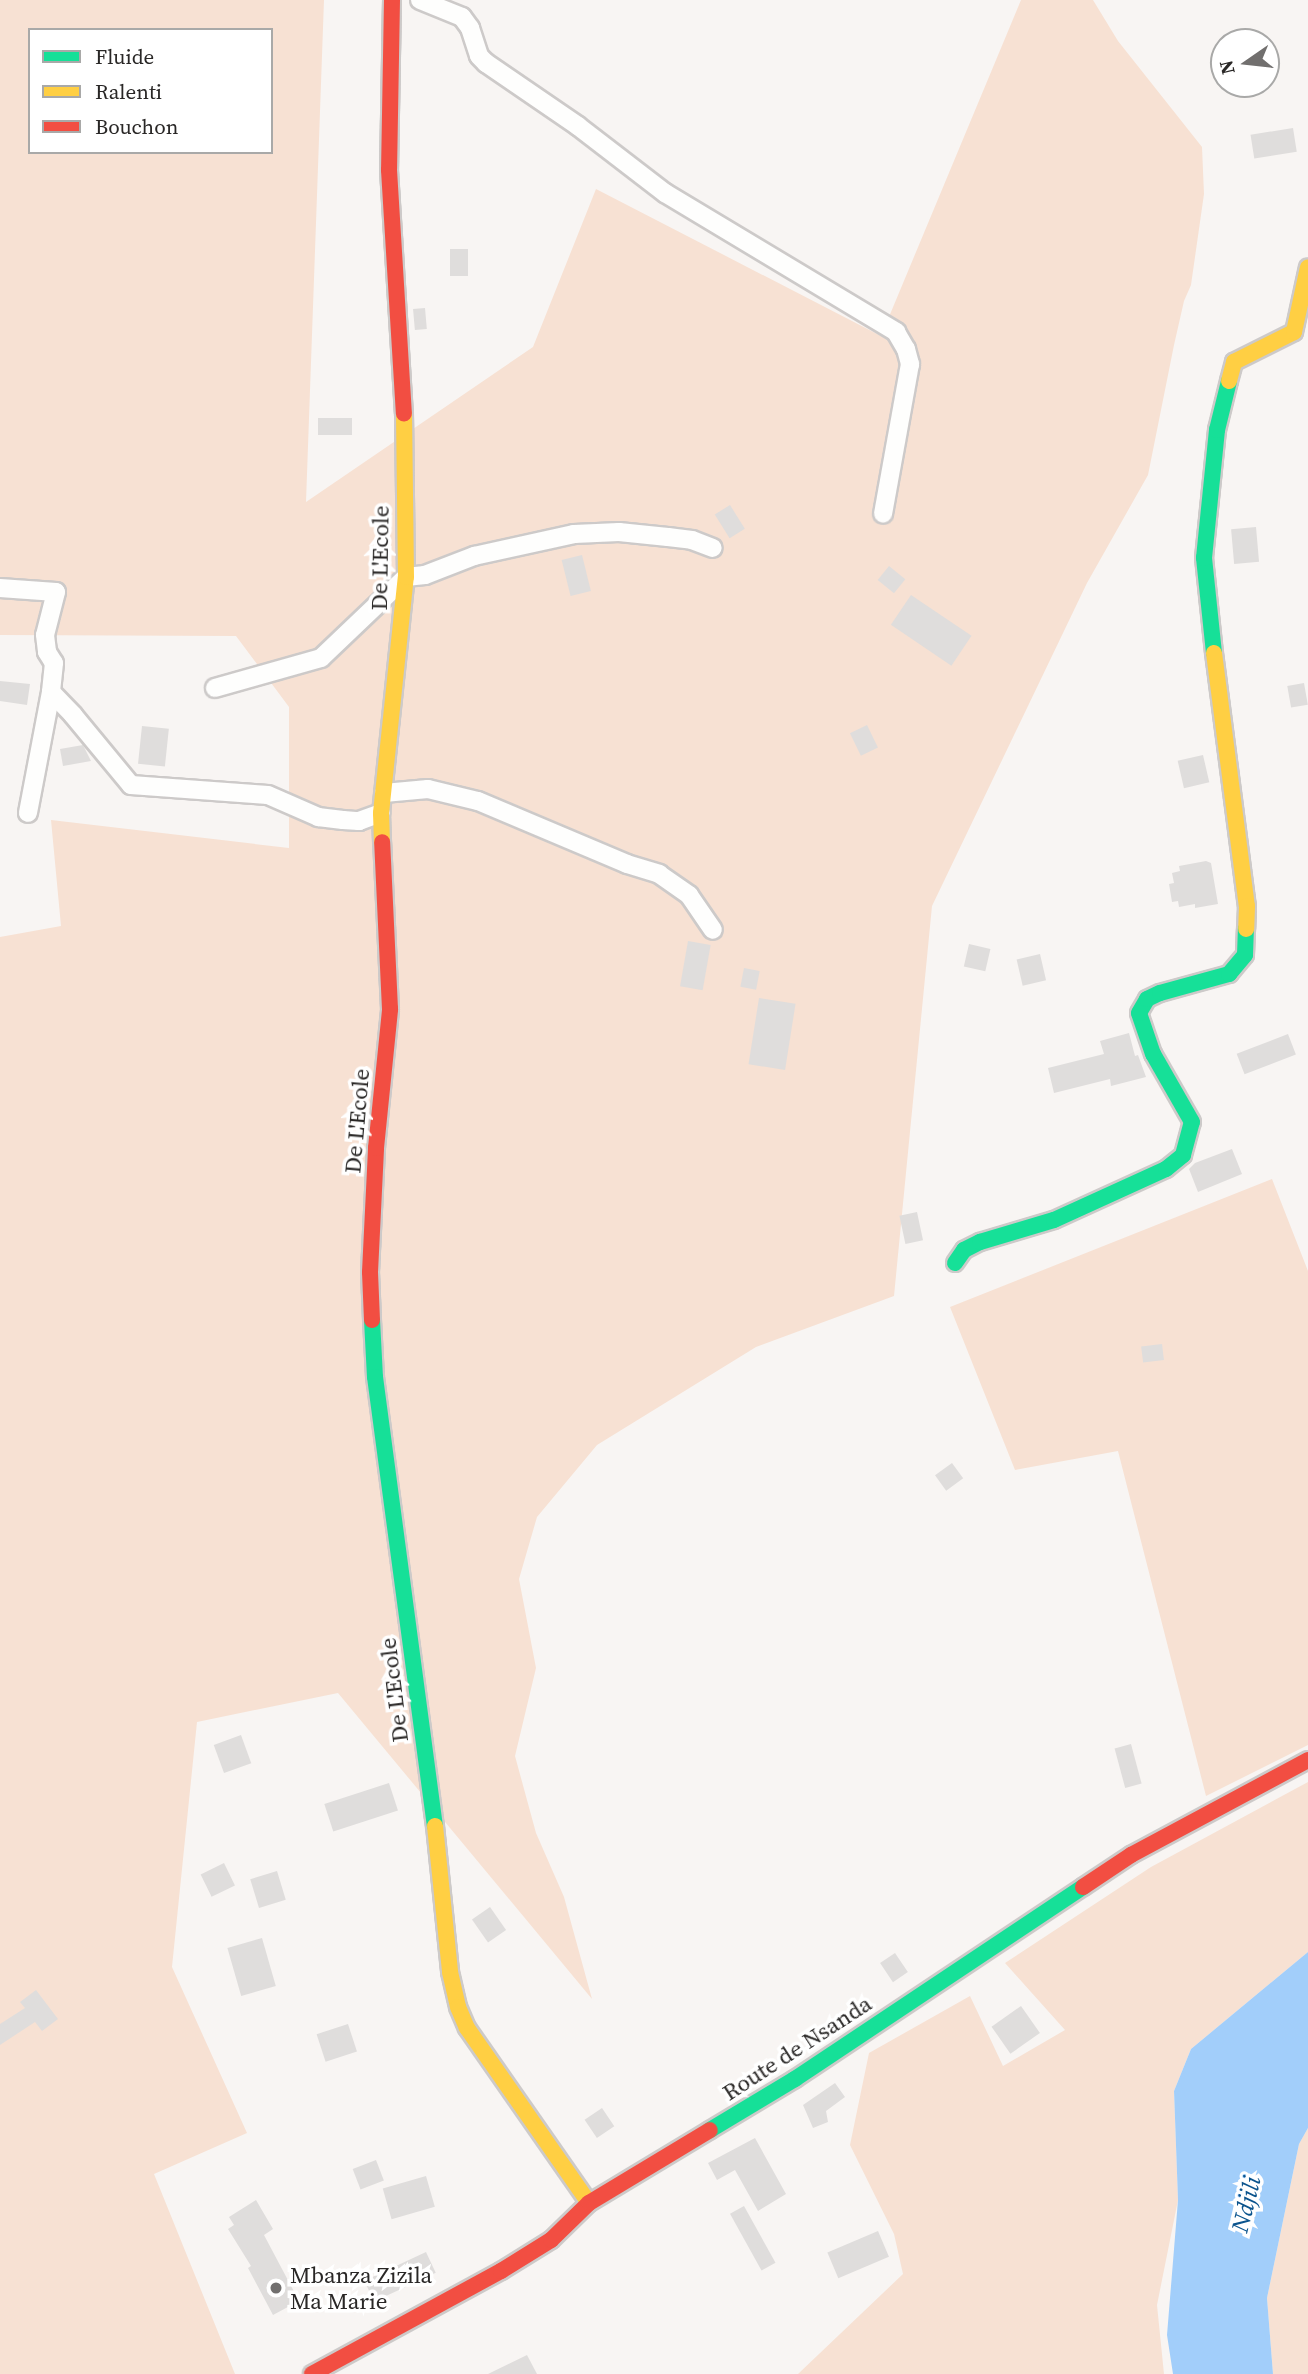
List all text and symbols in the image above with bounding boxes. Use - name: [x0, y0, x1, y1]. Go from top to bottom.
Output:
- legend: [28, 28, 273, 154]
- north arrow: [1210, 28, 1280, 98]
- text: Fluide: [95, 42, 154, 71]
- text: N: [1212, 58, 1241, 77]
- text: Ralenti: [95, 77, 162, 106]
- text: Bouchon: [95, 112, 178, 141]
- street label: De L'Ecole: [365, 505, 395, 611]
- street label: De L'Ecole: [339, 1068, 375, 1174]
- street label: De L'Ecole: [374, 1636, 414, 1744]
- street label: Route de Nsanda: [717, 1990, 877, 2106]
- water label: Ndjili: [1225, 2173, 1267, 2235]
- place label: Mbanza Zizila Ma Marie: [290, 2261, 432, 2315]
- marker: Mbanza Zizila Ma Marie: [268, 2280, 284, 2296]

